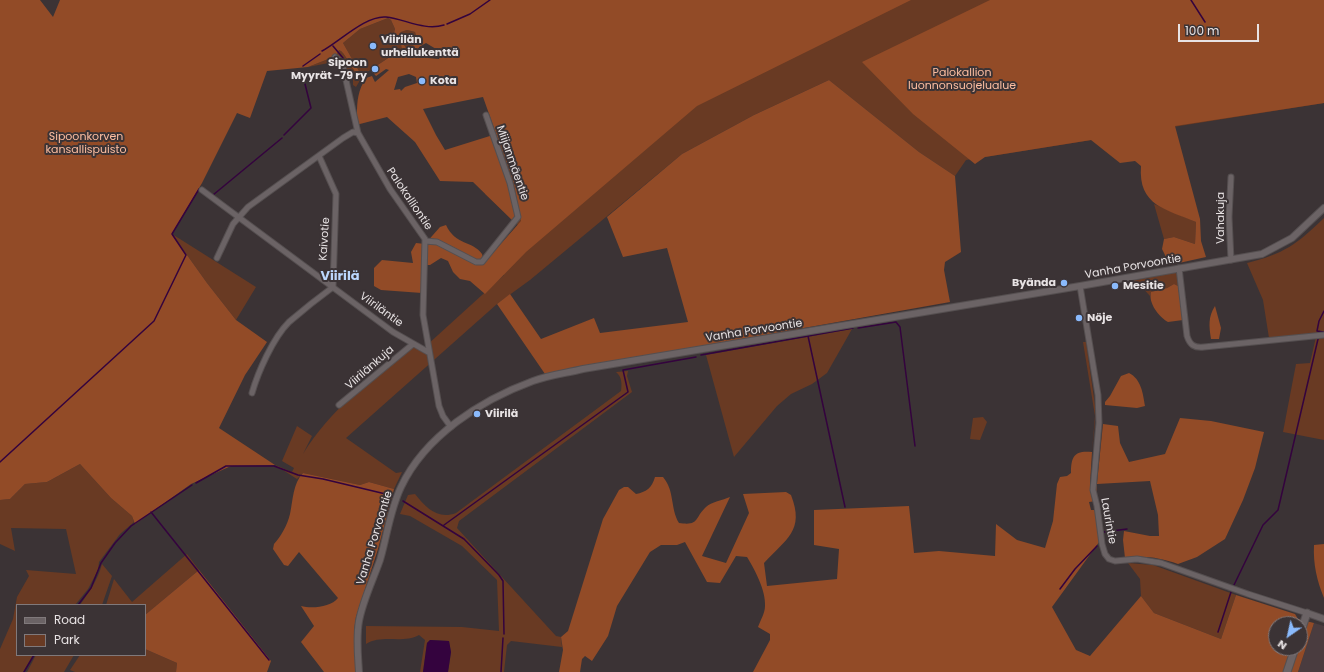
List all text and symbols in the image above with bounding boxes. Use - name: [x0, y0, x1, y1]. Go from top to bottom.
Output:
- scale bar: [1180, 16, 1261, 42]
- text: 100 m: [1185, 22, 1219, 39]
- place label: Viirilän urheilukenttä: [381, 33, 459, 59]
- marker: Viirilän urheilukenttä: [368, 41, 378, 51]
- place label: Sipoon Myyrät -79 ry: [291, 56, 367, 82]
- marker: Sipoon Myyrät -79 ry: [370, 64, 380, 74]
- park label: Palokallion luonnonsuojelualue: [908, 66, 1016, 92]
- place label: Kota: [430, 74, 457, 88]
- marker: Kota: [417, 76, 427, 86]
- street label: Miijanmäentie: [493, 124, 531, 202]
- park label: Sipoonkorven kansallispuisto: [45, 130, 127, 156]
- street label: Palokalliontie: [383, 165, 435, 233]
- street label: Vahakuja: [1214, 192, 1228, 244]
- street label: Kaivotie: [317, 217, 333, 261]
- street label: Vanha Porvoontie: [1084, 252, 1182, 282]
- district label: Viirilä: [320, 269, 360, 285]
- place label: Byända: [1012, 276, 1056, 290]
- marker: Byända: [1059, 278, 1069, 288]
- place label: Mesitie: [1123, 279, 1164, 293]
- marker: Mesitie: [1110, 281, 1120, 291]
- street label: Viiriläntie: [357, 290, 405, 330]
- place label: Nöje: [1087, 311, 1112, 325]
- marker: Nöje: [1074, 313, 1084, 323]
- street label: Vanha Porvoontie: [705, 317, 803, 345]
- street label: Viirilänkuja: [343, 343, 397, 393]
- place label: Viirilä: [485, 407, 518, 421]
- marker: Viirilä: [472, 409, 482, 419]
- street label: Vanha Porvoontie: [354, 489, 396, 587]
- street label: Laurintie: [1097, 497, 1119, 545]
- legend: [16, 604, 146, 656]
- text: Road: [54, 611, 85, 628]
- north arrow: [1268, 616, 1308, 656]
- text: Park: [54, 631, 80, 648]
- text: N: [1274, 636, 1290, 654]

